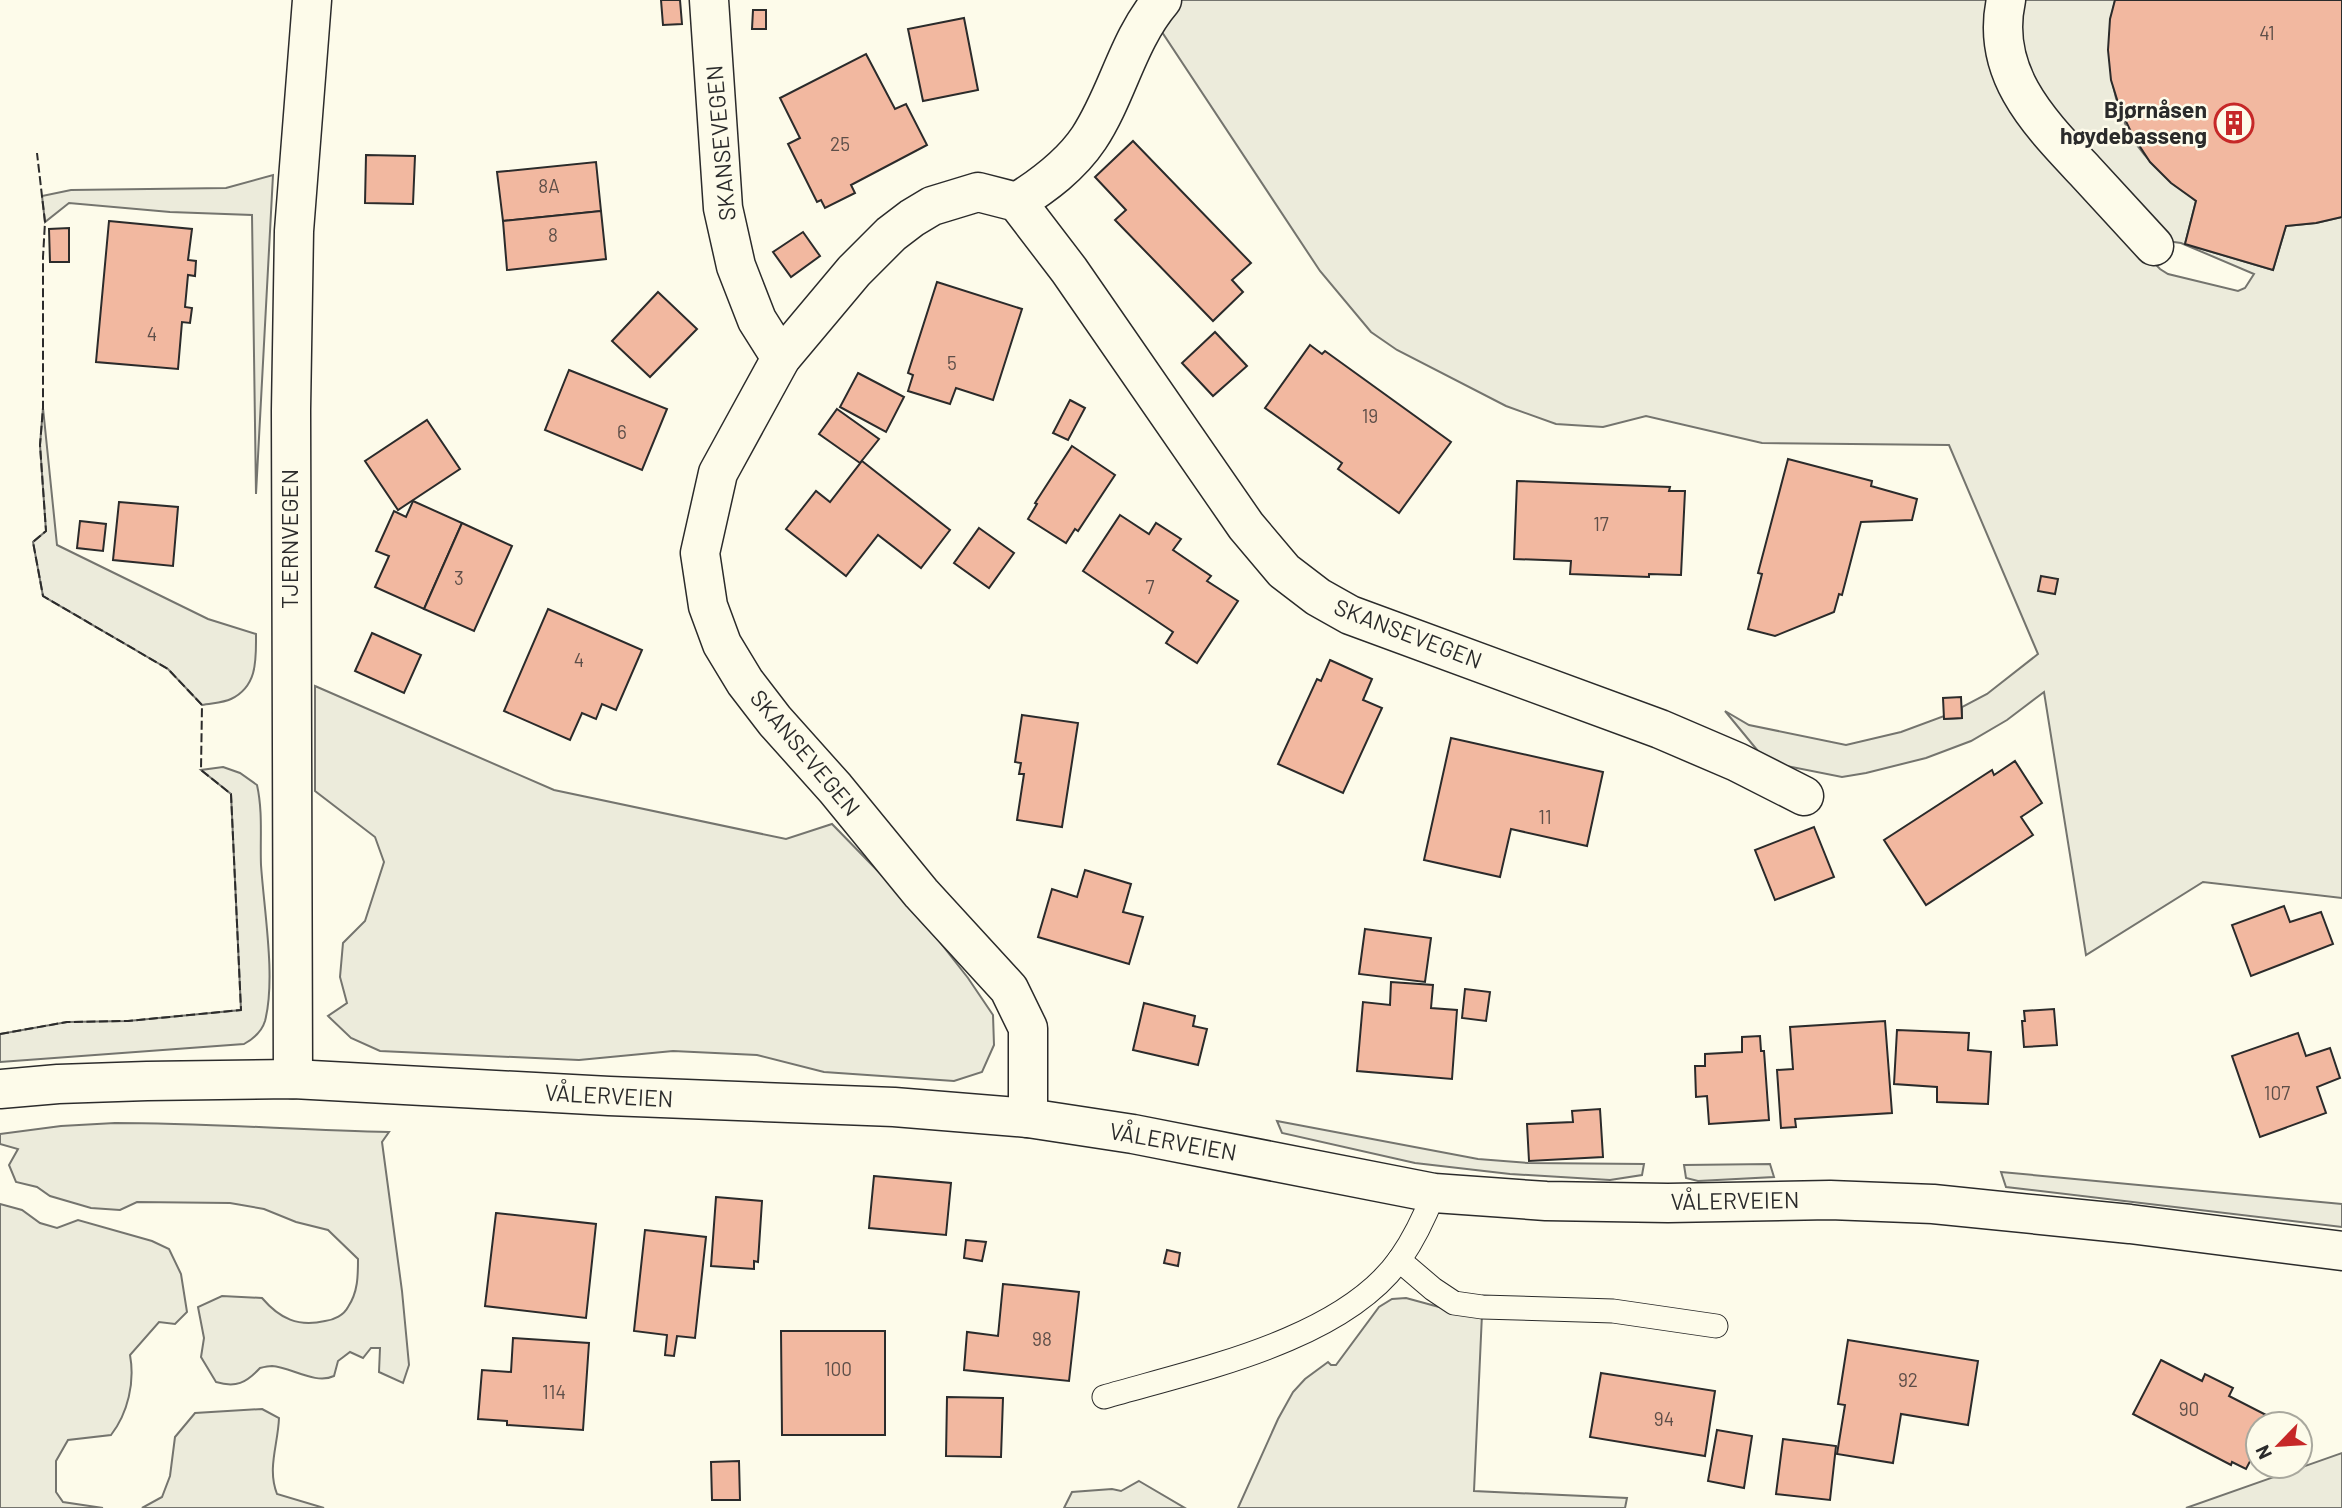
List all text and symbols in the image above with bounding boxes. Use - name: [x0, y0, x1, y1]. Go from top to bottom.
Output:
- house number: 41: [2259, 21, 2275, 44]
- street label: SKANSEVEGEN: [699, 64, 741, 222]
- place label: Bjørnåsen høydebasseng: [2060, 95, 2207, 149]
- building icon: Bjørnåsen høydebasseng: [2213, 102, 2255, 144]
- house number: 25: [830, 132, 850, 155]
- house number: 8A: [538, 174, 560, 197]
- house number: 8: [548, 223, 558, 246]
- house number: 4: [147, 322, 157, 345]
- house number: 5: [947, 351, 957, 374]
- house number: 19: [1362, 404, 1378, 427]
- house number: 6: [617, 420, 627, 443]
- street label: TJERNVEGEN: [275, 469, 303, 609]
- house number: 17: [1593, 512, 1609, 535]
- house number: 3: [454, 566, 464, 589]
- house number: 7: [1146, 575, 1155, 598]
- street label: SKANSEVEGEN: [1331, 592, 1486, 674]
- house number: 4: [574, 648, 584, 671]
- street label: SKANSEVEGEN: [745, 684, 867, 821]
- house number: 11: [1538, 805, 1552, 828]
- street label: VÅLERVEIEN: [544, 1078, 674, 1112]
- house number: 107: [2264, 1081, 2290, 1104]
- street label: VÅLERVEIEN: [1107, 1116, 1239, 1166]
- street label: VÅLERVEIEN: [1670, 1185, 1800, 1215]
- house number: 98: [1032, 1327, 1052, 1350]
- house number: 100: [824, 1357, 852, 1380]
- house number: 92: [1898, 1368, 1918, 1391]
- house number: 114: [542, 1380, 566, 1403]
- house number: 90: [2179, 1397, 2199, 1420]
- house number: 94: [1654, 1407, 1674, 1430]
- north arrow: [2244, 1410, 2314, 1480]
- text: N: [2250, 1442, 2276, 1463]

